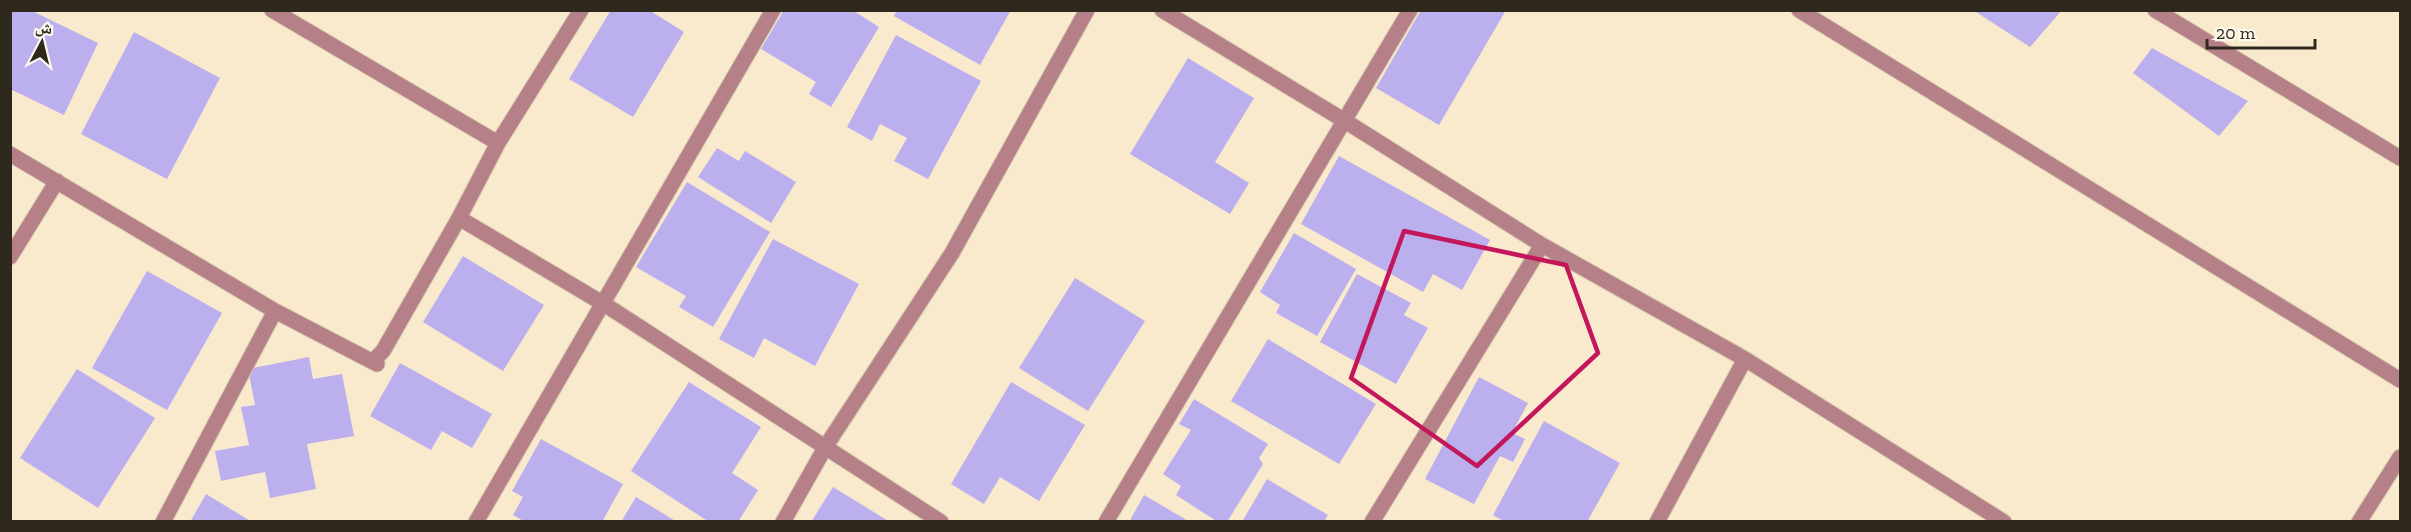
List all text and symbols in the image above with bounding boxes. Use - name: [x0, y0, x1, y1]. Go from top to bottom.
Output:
- north arrow: [12, 12, 72, 72]
- scale bar: [2207, 12, 2315, 50]
- text: ش: [34, 17, 53, 38]
- text: 20 m: [2216, 22, 2256, 44]

